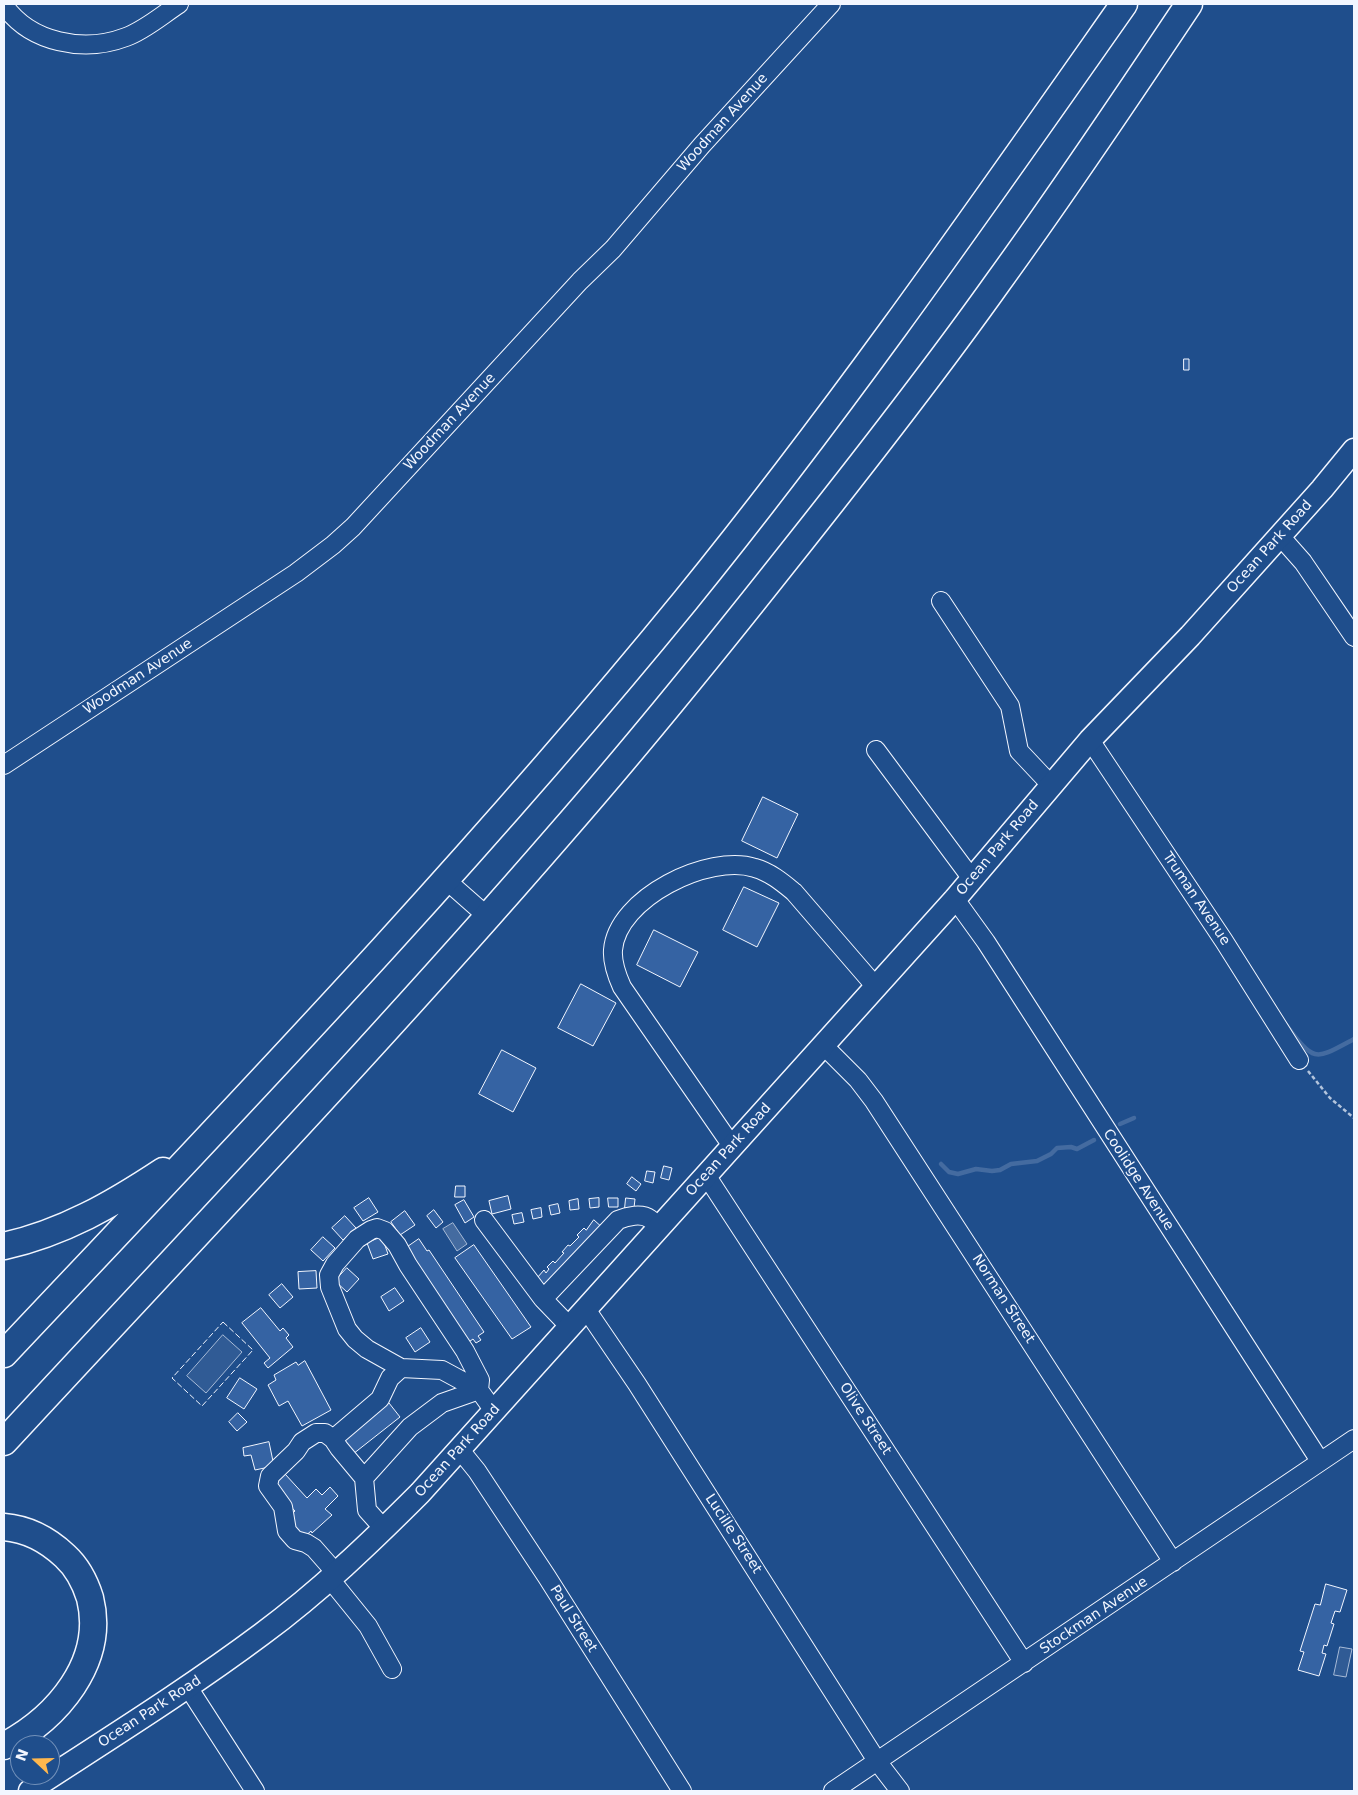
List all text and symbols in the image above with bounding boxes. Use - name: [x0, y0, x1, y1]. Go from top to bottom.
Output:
- street label: Woodman Avenue: [674, 70, 772, 176]
- street label: Woodman Avenue: [401, 370, 499, 474]
- street label: Ocean Park Road: [1224, 497, 1316, 597]
- street label: Woodman Avenue: [80, 635, 196, 719]
- street label: Ocean Park Road: [953, 797, 1043, 899]
- street label: Truman Avenue: [1159, 849, 1233, 949]
- street label: Ocean Park Road: [683, 1100, 775, 1200]
- street label: Coolidge Avenue: [1099, 1126, 1177, 1234]
- street label: Norman Street: [968, 1251, 1038, 1347]
- street label: Olive Street: [835, 1380, 895, 1458]
- street label: Ocean Park Road: [412, 1401, 504, 1501]
- street label: Lucille Street: [701, 1491, 765, 1577]
- street label: Stockman Avenue: [1037, 1574, 1151, 1658]
- street label: Paul Street: [546, 1582, 600, 1656]
- street label: Ocean Park Road: [95, 1673, 205, 1751]
- north arrow: [10, 1735, 60, 1785]
- text: N: [12, 1747, 31, 1763]

